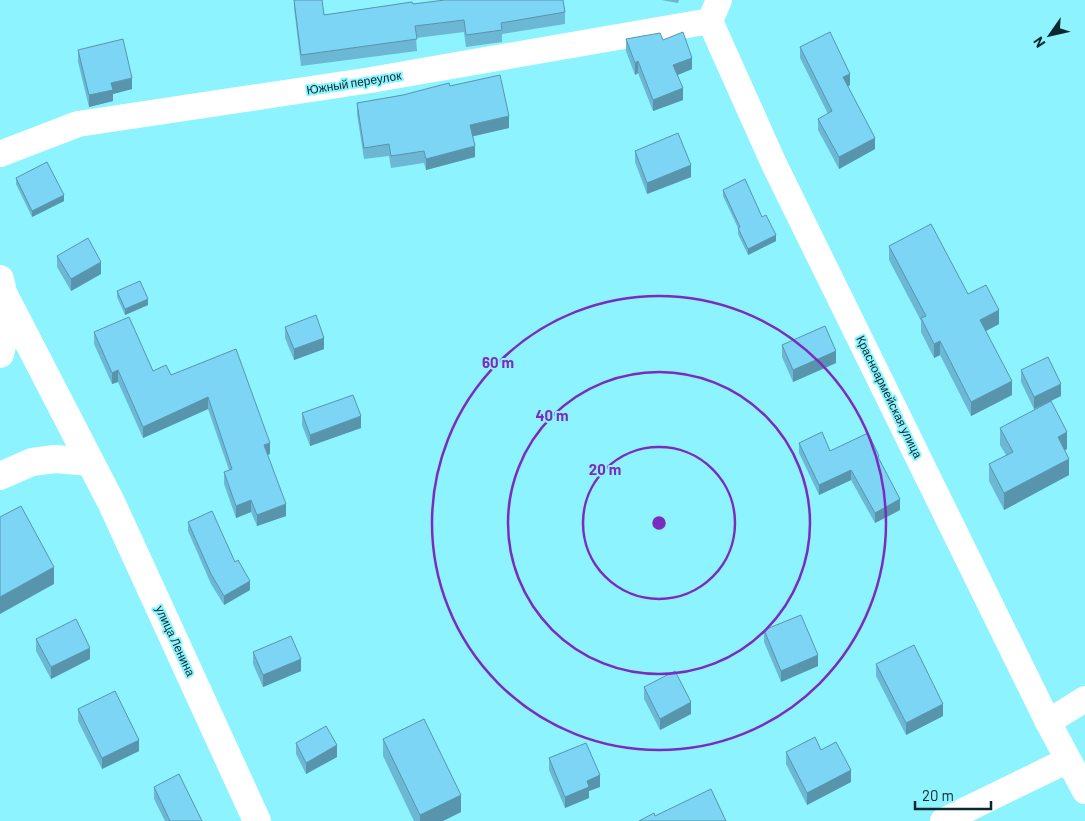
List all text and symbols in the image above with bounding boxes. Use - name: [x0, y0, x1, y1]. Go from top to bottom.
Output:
- north arrow: [1025, 10, 1075, 60]
- text: N: [1029, 34, 1048, 51]
- street label: Южный переулок: [305, 67, 403, 97]
- street label: Красноармейская улица: [853, 333, 926, 461]
- text: 60 m: [482, 353, 514, 371]
- text: 40 m: [535, 406, 569, 424]
- text: 20 m: [589, 460, 621, 478]
- centre of rings: [650, 514, 668, 532]
- street label: улица Ленина: [152, 603, 199, 679]
- scale bar: [915, 778, 991, 810]
- text: 20 m: [922, 786, 954, 804]

